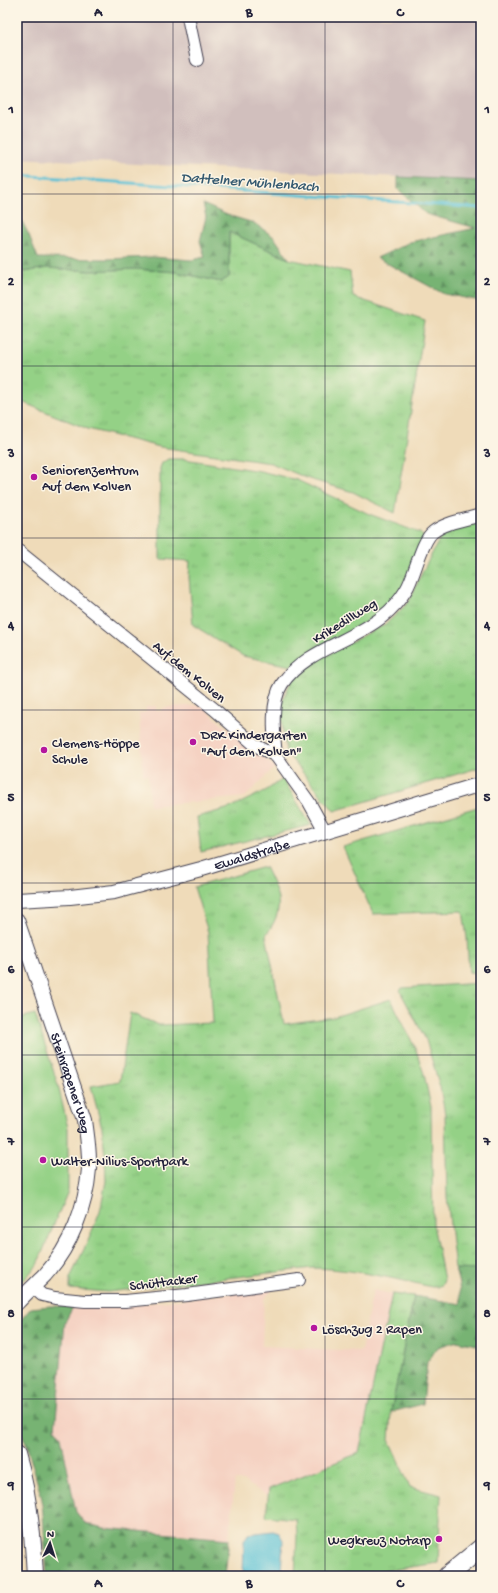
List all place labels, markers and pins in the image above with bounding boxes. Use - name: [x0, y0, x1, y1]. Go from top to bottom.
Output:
- place label: Seniorenzentrum Auf dem Kolven: [42, 463, 139, 496]
- marker: Seniorenzentrum Auf dem Kolven: [29, 472, 39, 482]
- place label: DRK Kindergarten "Auf dem Kolven": [200, 728, 307, 761]
- place label: Clemens-Höppe Schule: [52, 736, 140, 769]
- marker: DRK Kindergarten "Auf dem Kolven": [188, 737, 198, 747]
- marker: Clemens-Höppe Schule: [39, 745, 49, 755]
- place label: Walter-Nilius-Sportpark: [51, 1154, 189, 1171]
- marker: Walter-Nilius-Sportpark: [38, 1155, 48, 1165]
- place label: Löschzug 2 Rapen: [322, 1322, 422, 1339]
- marker: Löschzug 2 Rapen: [309, 1323, 319, 1333]
- place label: Wegkreuz Notarp: [328, 1533, 431, 1550]
- marker: Wegkreuz Notarp: [434, 1534, 444, 1544]

